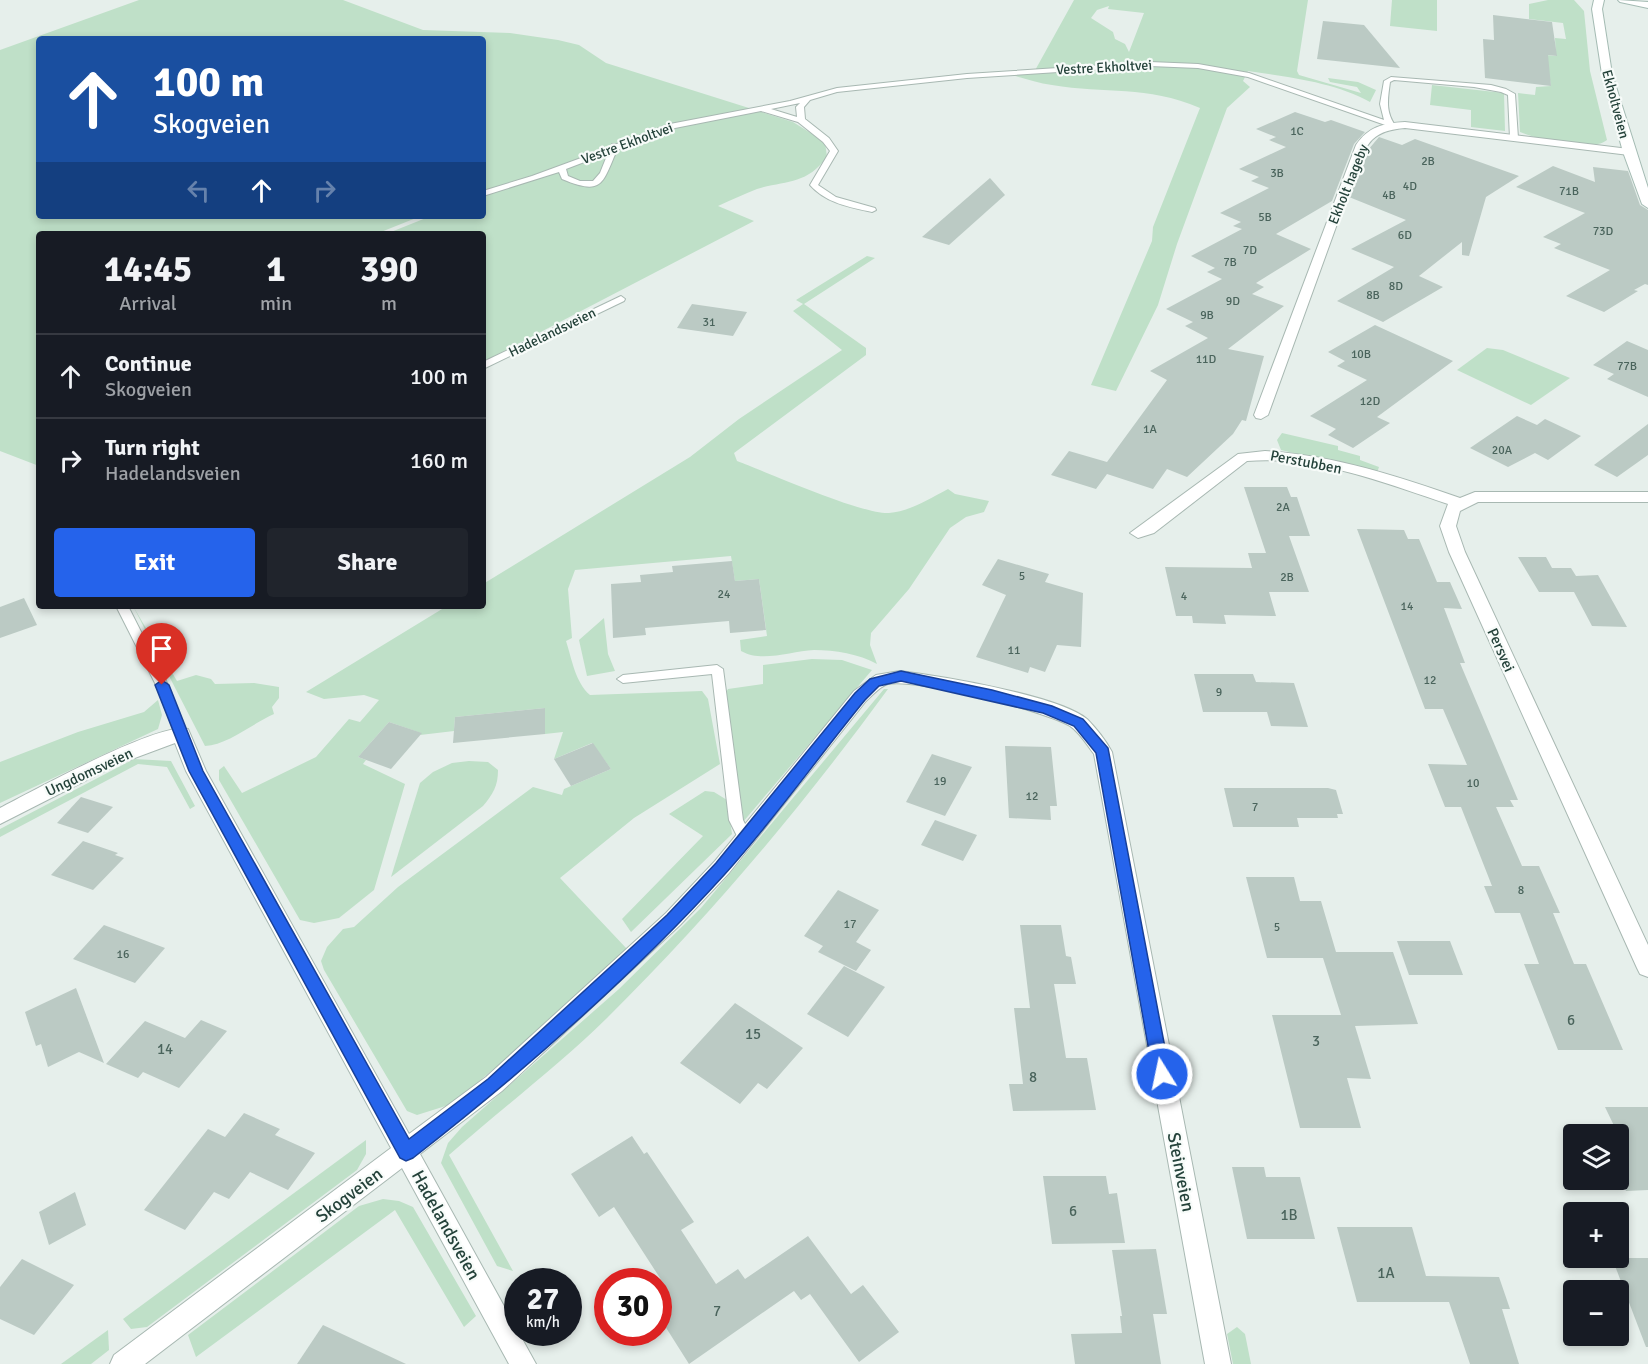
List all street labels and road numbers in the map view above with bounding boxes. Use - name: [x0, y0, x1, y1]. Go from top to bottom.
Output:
- street label: Vestre Ekholtvei: [1056, 56, 1152, 79]
- street label: Ekholtveien: [1598, 68, 1633, 140]
- street label: Vestre Ekholtvei: [579, 119, 675, 168]
- street label: Ekholt hageby: [1325, 141, 1372, 227]
- street label: Hadelandsveien: [506, 304, 599, 361]
- street label: Perstubben: [1269, 446, 1343, 478]
- street label: Persvei: [1483, 625, 1519, 675]
- street label: Ungdomsveien: [42, 744, 136, 800]
- street label: Steinveien: [1163, 1131, 1199, 1213]
- street label: Skogveien: [311, 1163, 387, 1227]
- street label: Hadelandsveien: [407, 1166, 485, 1284]

